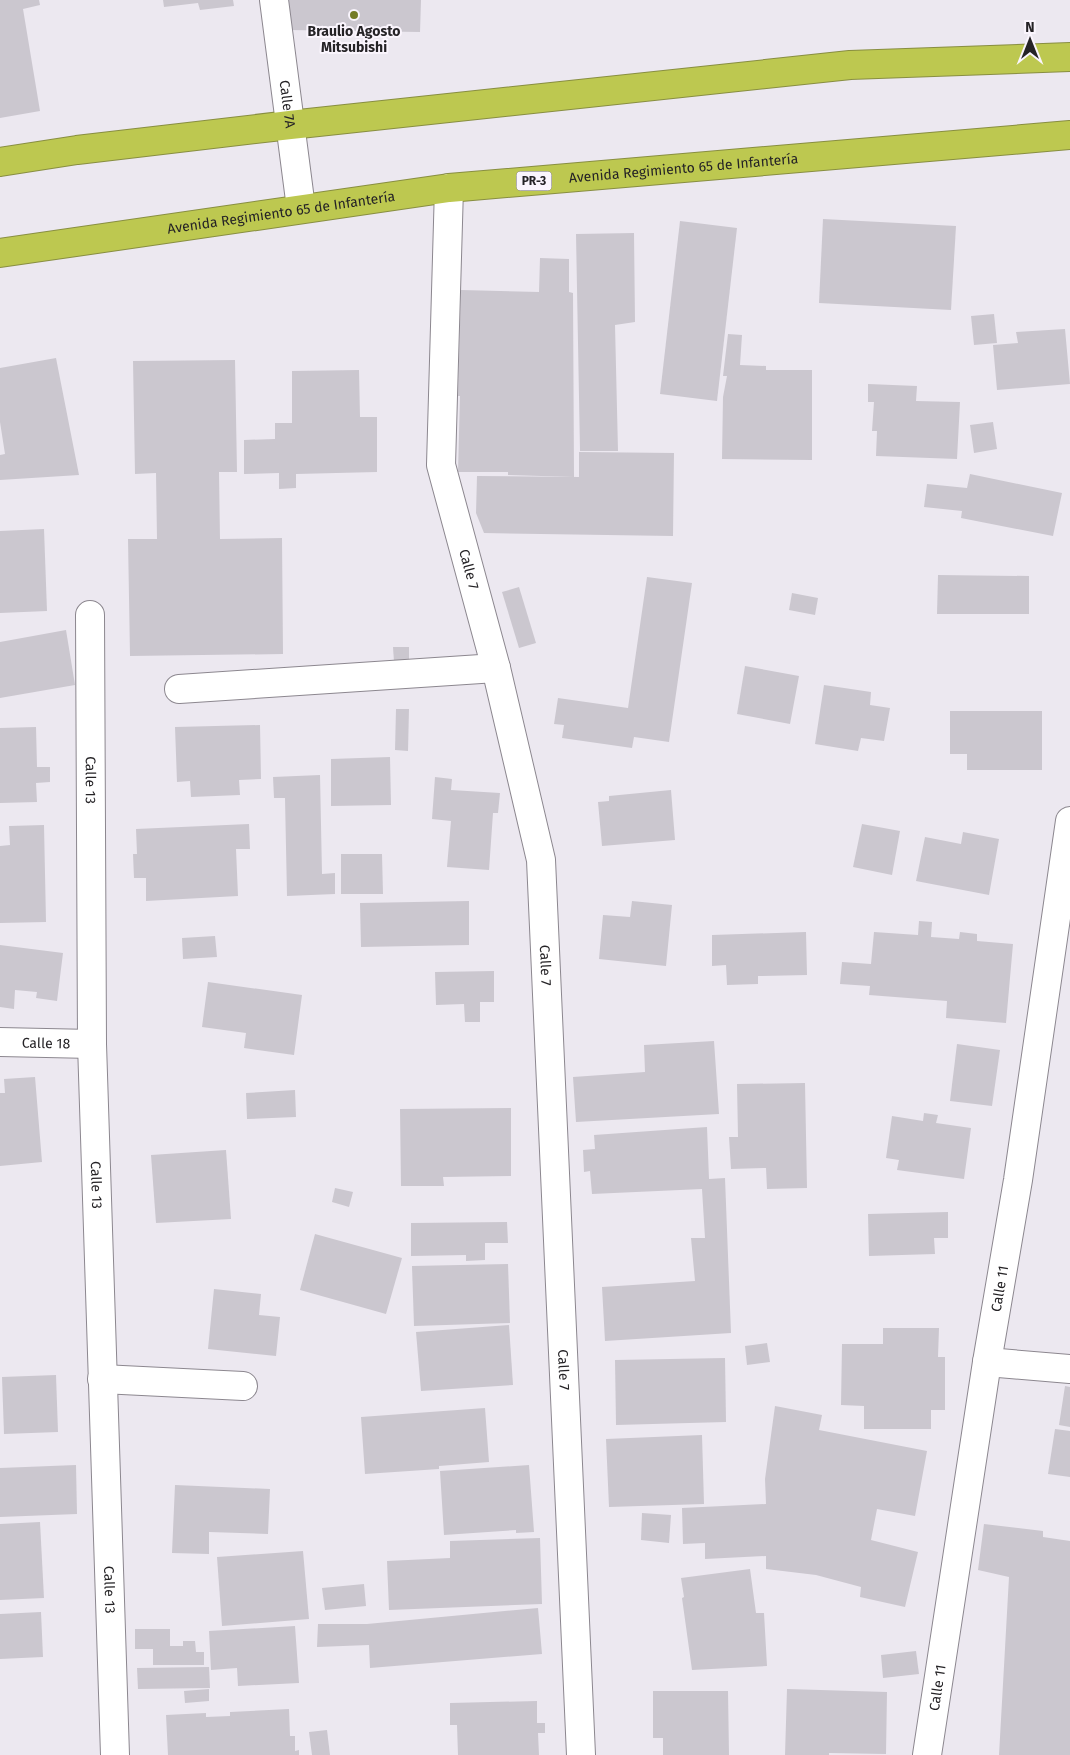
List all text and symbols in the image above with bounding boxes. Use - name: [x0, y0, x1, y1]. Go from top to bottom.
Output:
- marker: Braulio Agosto Mitsubishi: [348, 9, 360, 21]
- north arrow: [1005, 15, 1055, 65]
- text: N: [1025, 19, 1035, 36]
- place label: Braulio Agosto Mitsubishi: [308, 23, 400, 56]
- street label: Calle 7A: [276, 79, 299, 129]
- street label: Avenida Regimiento 65 de Infantería: [568, 150, 799, 186]
- road number: PR-3: [516, 172, 552, 190]
- street label: Avenida Regimiento 65 de Infantería: [166, 187, 396, 237]
- street label: Calle 7: [456, 547, 483, 591]
- street label: Calle 13: [82, 756, 99, 804]
- street label: Calle 7: [536, 944, 555, 986]
- street label: Calle 18: [22, 1034, 71, 1052]
- street label: Calle 13: [87, 1161, 106, 1209]
- street label: Calle 11: [987, 1264, 1012, 1313]
- street label: Calle 7: [554, 1349, 573, 1391]
- street label: Calle 13: [100, 1566, 119, 1614]
- street label: Calle 11: [925, 1663, 949, 1712]

